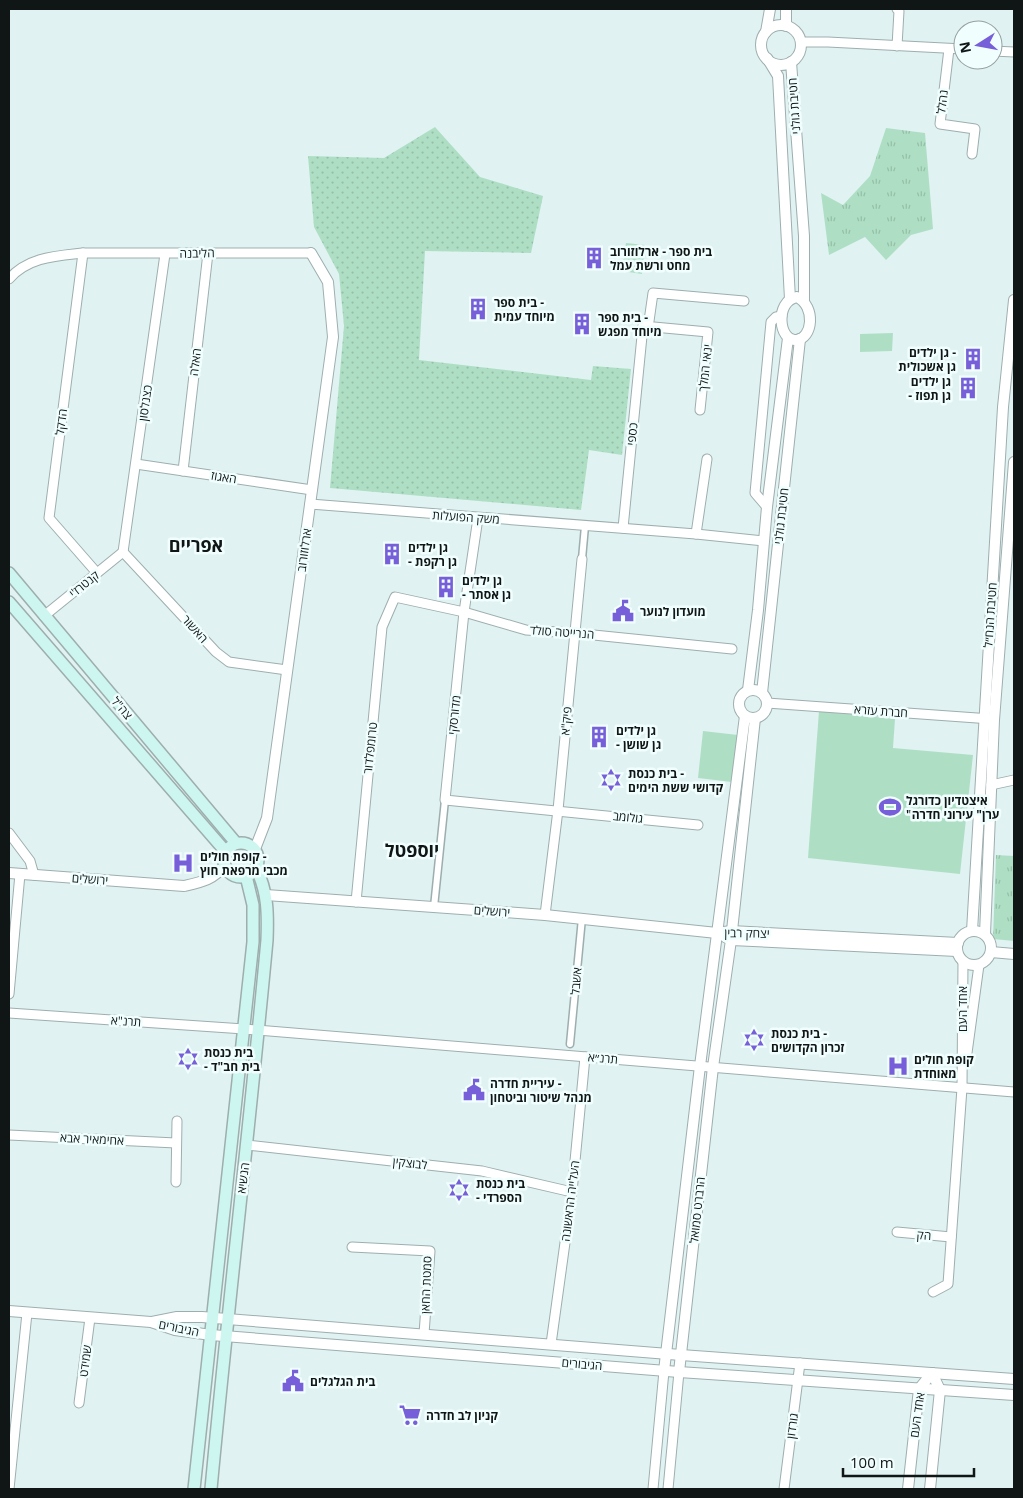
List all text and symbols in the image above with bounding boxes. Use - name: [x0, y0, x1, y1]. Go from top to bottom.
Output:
- north arrow: [953, 20, 1003, 70]
- text: N: [954, 40, 975, 55]
- street label: חטיבת גולני: [784, 77, 804, 135]
- street label: נהלל: [932, 89, 952, 115]
- place label: בית ספר - ארלוזורוב מחט ורשת עמל: [610, 243, 712, 274]
- street label: הליבנה: [179, 244, 215, 262]
- building icon: בית ספר - ארלוזורוב מחט ורשת עמל: [581, 245, 607, 271]
- place label: בית ספר - מיוחד עמית: [494, 294, 555, 325]
- building icon: בית ספר - מיוחד עמית: [465, 296, 491, 322]
- place label: בית ספר - מיוחד מפגש: [598, 309, 662, 340]
- building icon: בית ספר - מיוחד מפגש: [569, 311, 595, 337]
- street label: ינאי המלך: [694, 343, 716, 393]
- place label: גן ילדים - גן אשכולית: [898, 344, 956, 375]
- building icon: גן ילדים - גן אשכולית: [960, 346, 986, 372]
- street label: האלה: [185, 347, 205, 377]
- place label: גן ילדים - גן תפוז: [908, 373, 951, 404]
- building icon: גן ילדים - גן תפוז: [955, 375, 981, 401]
- street label: כצנלסון: [134, 383, 156, 422]
- street label: הדקל: [51, 408, 71, 436]
- street label: כספי: [622, 421, 642, 446]
- street label: האגוז: [210, 467, 238, 487]
- street label: חטיבת גולני: [770, 487, 792, 545]
- street label: משק הפועלות: [432, 506, 500, 528]
- street label: ארלוזורוב: [293, 527, 315, 573]
- district label: אפריים: [169, 533, 223, 557]
- place label: גן ילדים - גן רקפת: [408, 539, 457, 570]
- building icon: גן ילדים - גן רקפת: [379, 541, 405, 567]
- street label: קנטרז'י: [65, 567, 103, 601]
- place label: גן ילדים - גן אסתר: [462, 572, 511, 603]
- building icon: גן ילדים - גן אסתר: [433, 574, 459, 600]
- street label: חטיבת הנח״ל: [979, 582, 1001, 648]
- public building icon: מועדון לנוער: [610, 598, 636, 624]
- place label: מועדון לנוער: [640, 603, 706, 620]
- street label: האשור: [178, 611, 212, 647]
- street label: הנרייטה סולד: [529, 621, 595, 643]
- street label: צה"ל: [108, 693, 137, 723]
- street label: מדורסקי: [443, 694, 465, 736]
- street label: חברת עזרא: [854, 701, 908, 721]
- street label: פיק"א: [556, 706, 576, 736]
- street label: טרומפלדור: [359, 721, 381, 775]
- place label: גן ילדים - גן שושן: [616, 722, 661, 753]
- building icon: גן ילדים - גן שושן: [586, 724, 612, 750]
- place label: בית כנסת - קדושי ששת הימים: [628, 765, 724, 796]
- synagogue icon: בית כנסת - קדושי ששת הימים: [598, 767, 624, 793]
- place label: איצטדיון כדורגל "ערן" עירוני חדרה: [906, 792, 1000, 823]
- sports icon: איצטדיון כדורגל "ערן" עירוני חדרה: [877, 794, 903, 820]
- street label: גולומב: [612, 807, 644, 827]
- district label: יוספטל: [385, 838, 439, 862]
- place label: קופת חולים - מכבי מרפאת חוץ: [200, 848, 288, 879]
- hospital icon: קופת חולים - מכבי מרפאת חוץ: [170, 850, 196, 876]
- street label: ירושלים: [71, 869, 109, 889]
- street label: ירושלים: [473, 901, 511, 921]
- street label: יצחק רבין: [724, 924, 770, 942]
- street label: אשבל: [566, 966, 586, 996]
- street label: אחד העם: [954, 986, 971, 1032]
- street label: תרנ"א: [110, 1011, 142, 1031]
- place label: בית כנסת - זכרון הקדושים: [771, 1025, 844, 1056]
- synagogue icon: בית כנסת - זכרון הקדושים: [741, 1027, 767, 1053]
- place label: בית כנסת - בית חב"ד: [204, 1044, 260, 1075]
- synagogue icon: בית כנסת - בית חב"ד: [175, 1046, 201, 1072]
- street label: תרנ״א: [587, 1048, 619, 1068]
- place label: קופת חולים מאוחדת: [914, 1051, 974, 1082]
- hospital icon: קופת חולים מאוחדת: [885, 1053, 911, 1079]
- place label: עיריית חדרה - מנהל שיטור וביטחון: [490, 1075, 592, 1106]
- public building icon: עיריית חדרה - מנהל שיטור וביטחון: [461, 1077, 487, 1103]
- street label: אחימאיר אבא: [59, 1129, 125, 1149]
- street label: לבוצקין: [392, 1153, 428, 1173]
- street label: העלייה הראשונה: [557, 1159, 583, 1243]
- street label: הנשיא: [233, 1162, 253, 1194]
- place label: בית כנסת - הספרדי: [476, 1175, 525, 1206]
- street label: הרברט סמואל: [685, 1176, 709, 1244]
- synagogue icon: בית כנסת - הספרדי: [446, 1177, 472, 1203]
- street label: הק: [916, 1226, 932, 1244]
- street label: סמטת החאן: [416, 1256, 436, 1314]
- street label: הגיבורים: [157, 1315, 201, 1341]
- street label: שמידט: [75, 1343, 95, 1378]
- street label: הגיבורים: [561, 1354, 603, 1374]
- public building icon: בית הגלגלים: [280, 1368, 306, 1394]
- place label: בית הגלגלים: [310, 1373, 375, 1390]
- street label: אחד העם: [905, 1391, 929, 1439]
- supermarket icon: קניון לב חדרה: [397, 1402, 423, 1428]
- place label: קניון לב חדרה: [426, 1407, 498, 1424]
- street label: גורדון: [782, 1412, 802, 1440]
- scale bar: [843, 1446, 974, 1478]
- text: 100 m: [850, 1452, 894, 1472]

